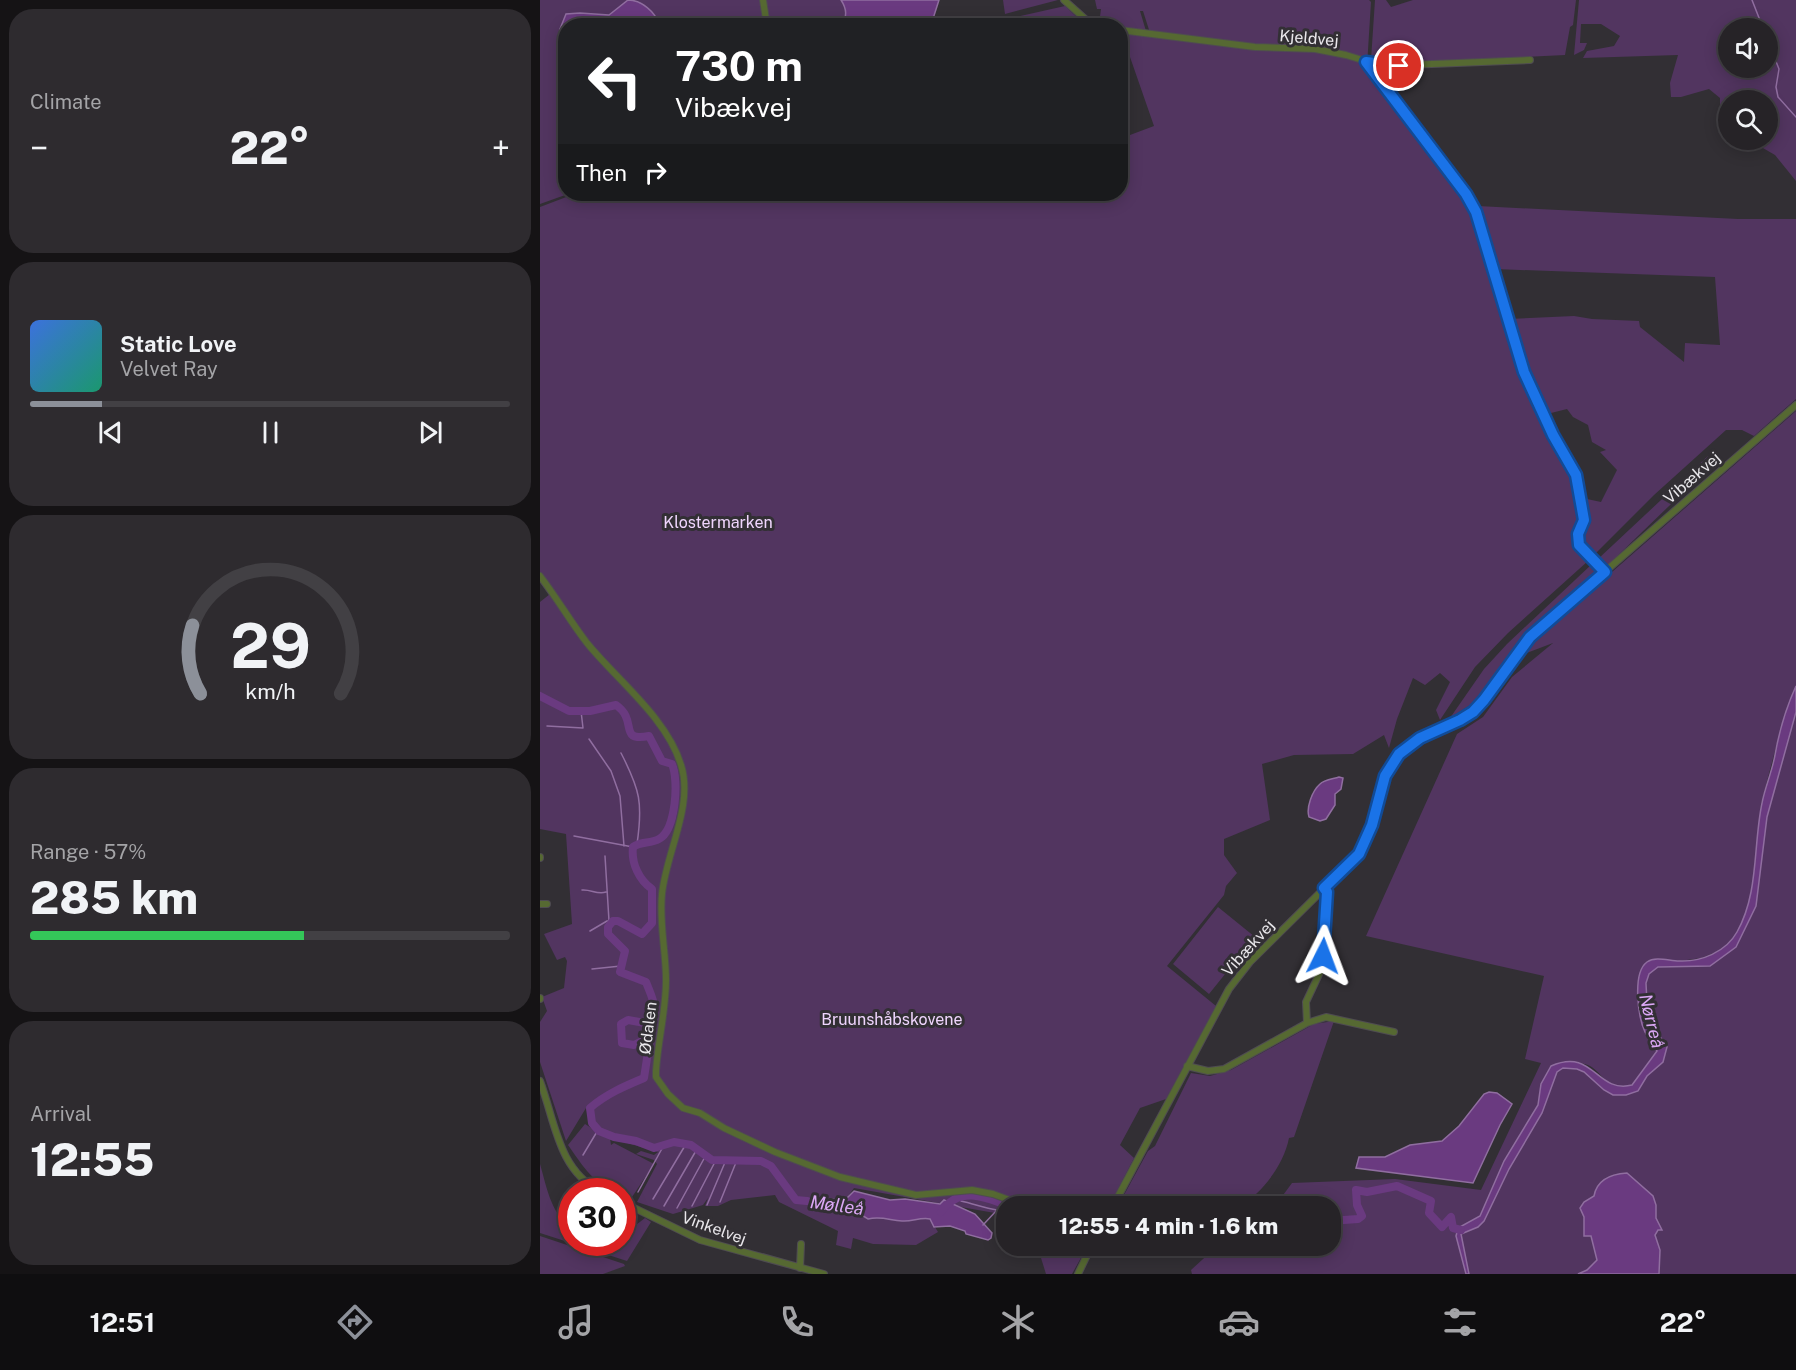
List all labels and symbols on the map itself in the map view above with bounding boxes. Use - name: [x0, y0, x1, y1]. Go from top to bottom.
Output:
- street label: Kjeldvej: [1279, 26, 1339, 50]
- pin: [1373, 40, 1424, 91]
- street label: Vibækvej: [1660, 448, 1724, 508]
- park label: Klostermarken: [663, 513, 773, 532]
- street label: Vibækvej: [1218, 916, 1278, 980]
- position arrow: [1291, 924, 1355, 988]
- water label: Nørreå: [1635, 992, 1669, 1050]
- street label: Ødalen: [635, 1000, 661, 1056]
- park label: Bruunshåbskovene: [821, 1010, 963, 1029]
- speed limit sign: 30: [558, 1178, 636, 1256]
- water label: Mølleå: [809, 1191, 865, 1219]
- street label: Vinkelvej: [679, 1208, 749, 1248]

